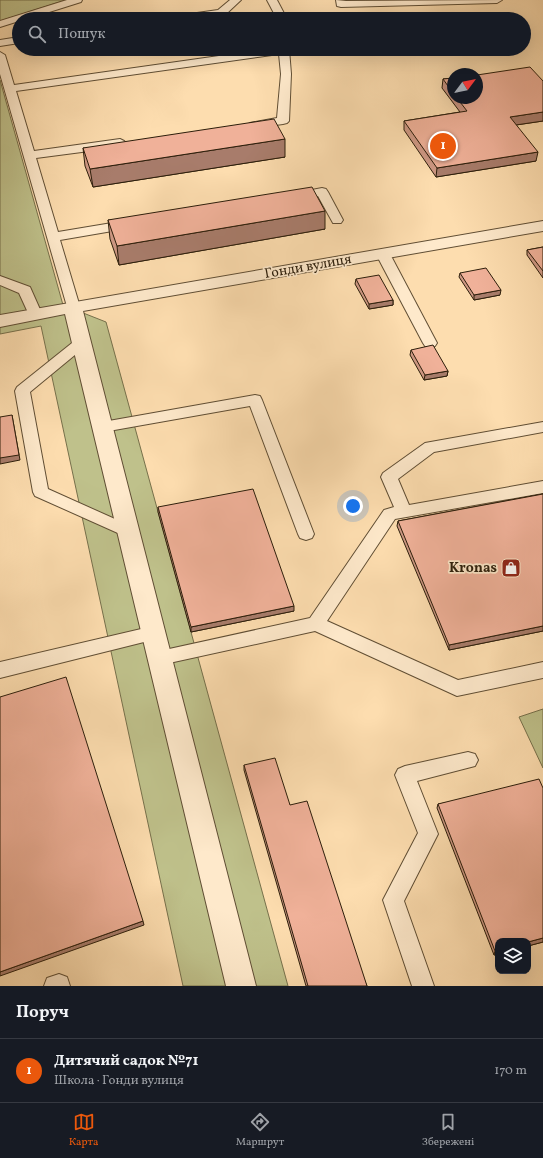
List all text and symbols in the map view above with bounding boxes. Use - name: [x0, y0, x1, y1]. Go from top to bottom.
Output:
- search box: [12, 12, 531, 56]
- icon: search: [26, 23, 48, 45]
- text: Пошук: [58, 24, 106, 45]
- north arrow: [447, 68, 483, 104]
- pin: 1: [430, 131, 456, 161]
- street label: Гонди вулиця: [263, 250, 353, 284]
- your location: [343, 496, 363, 516]
- shop icon: Kronas: [500, 557, 522, 579]
- place label: Kronas: [449, 559, 497, 578]
- map controls: [495, 938, 531, 974]
- button: layers: [495, 938, 531, 974]
- text: Поруч: [16, 1001, 69, 1024]
- text: Дитячий садок №71: [54, 1051, 198, 1072]
- text: 1: [26, 1062, 32, 1080]
- text: 170 m: [494, 1062, 527, 1080]
- text: Школа · Гонди вулиця: [54, 1072, 184, 1090]
- tab: Карта: [69, 1111, 99, 1150]
- tab: Маршрут: [236, 1111, 284, 1150]
- tab: Збережені: [422, 1111, 474, 1150]

